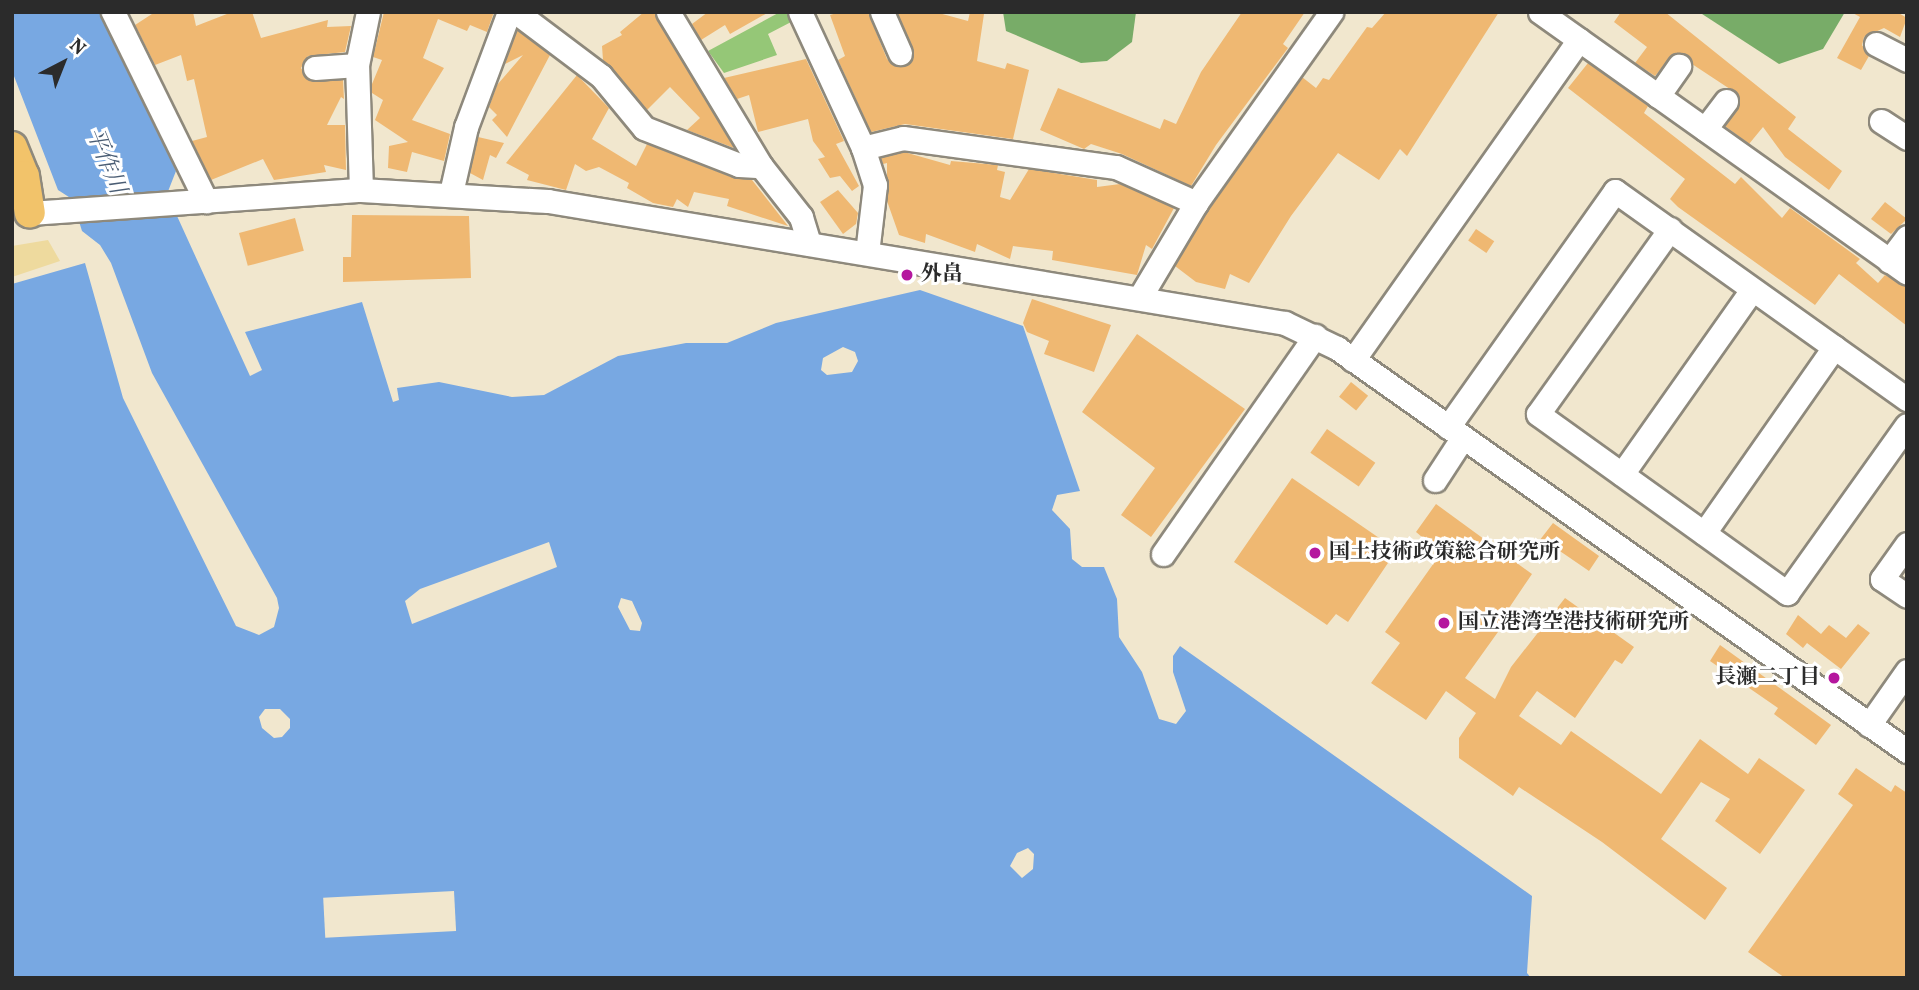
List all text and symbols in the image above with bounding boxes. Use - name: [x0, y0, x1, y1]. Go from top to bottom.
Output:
- north arrow: [28, 28, 98, 98]
- text: N: [63, 33, 91, 62]
- water label: 平作川: [79, 124, 131, 198]
- place label: 外畠: [921, 262, 963, 288]
- marker: 外畠: [899, 267, 915, 283]
- place label: 国土技術政策総合研究所: [1329, 540, 1560, 566]
- marker: 国土技術政策総合研究所: [1307, 545, 1323, 561]
- place label: 国立港湾空港技術研究所: [1458, 610, 1689, 636]
- marker: 国立港湾空港技術研究所: [1436, 615, 1452, 631]
- place label: 長瀬二丁目: [1715, 665, 1820, 691]
- marker: 長瀬二丁目: [1826, 670, 1842, 686]

